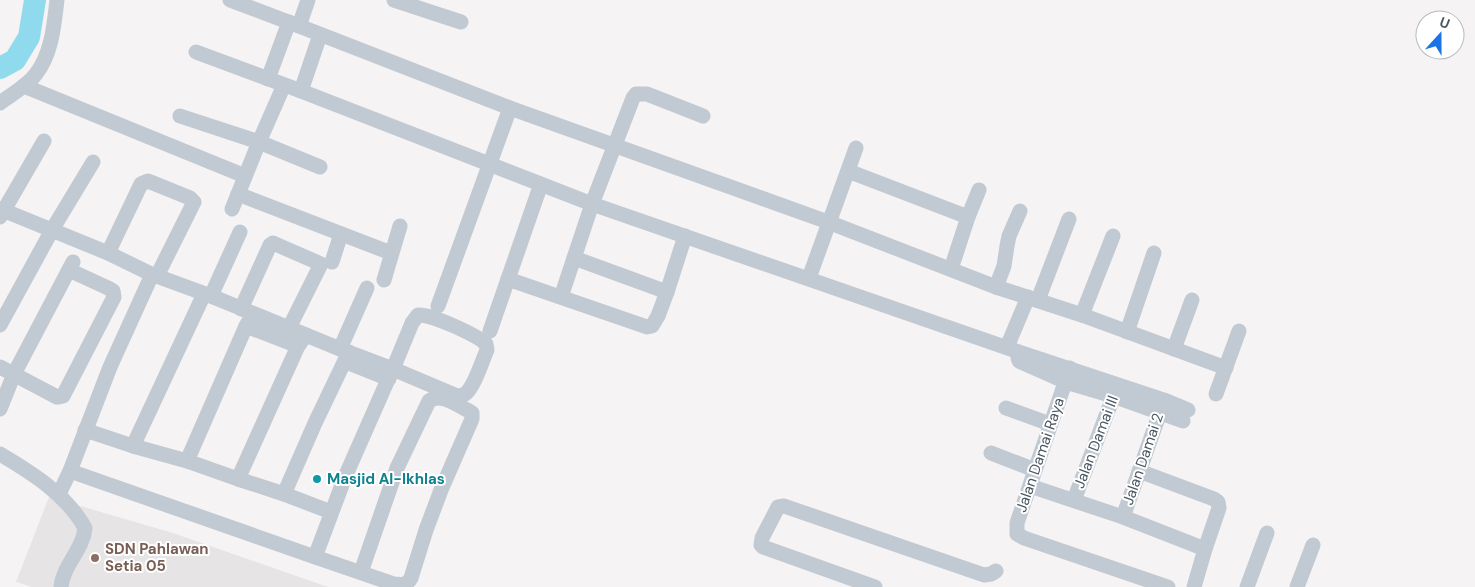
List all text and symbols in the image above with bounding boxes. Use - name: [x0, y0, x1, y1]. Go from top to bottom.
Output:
- north arrow: [1415, 10, 1465, 60]
- text: U: [1437, 13, 1452, 33]
- street label: Jalan Damai III: [1069, 393, 1123, 491]
- street label: Jalan Damai Raya: [1011, 395, 1069, 515]
- street label: Jalan Damai 2: [1118, 410, 1168, 508]
- place label: Masjid Al-Ikhlas: [327, 469, 445, 489]
- marker: Masjid Al-Ikhlas: [311, 473, 323, 485]
- place label: SDN Pahlawan Setia 05: [105, 539, 209, 576]
- marker: SDN Pahlawan Setia 05: [89, 552, 101, 564]

